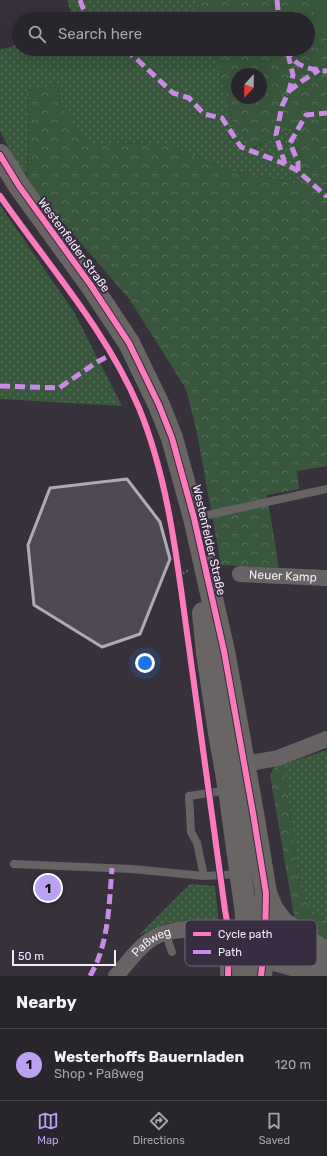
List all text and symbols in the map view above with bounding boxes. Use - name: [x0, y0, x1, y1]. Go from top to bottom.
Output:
- search box: [12, 12, 315, 56]
- icon: search: [26, 23, 48, 45]
- text: Search here: [58, 25, 142, 43]
- north arrow: [231, 68, 267, 104]
- street label: Westenfelder Straße: [35, 195, 113, 295]
- street label: Westenfelder Straße: [189, 483, 229, 597]
- street label: Neuer Kamp: [249, 567, 317, 585]
- your location: [135, 653, 155, 673]
- pin: 1: [35, 873, 61, 903]
- legend: [185, 920, 317, 966]
- street label: Paßweg: [129, 925, 173, 960]
- text: Cycle path: [218, 928, 272, 941]
- text: Path: [218, 946, 242, 959]
- scale bar: [12, 948, 116, 967]
- text: 50 m: [18, 950, 44, 963]
- text: Nearby: [16, 992, 77, 1012]
- text: Westerhoffs Bauernladen: [54, 1048, 244, 1066]
- text: 1: [26, 1057, 32, 1072]
- text: 120 m: [275, 1057, 311, 1072]
- text: Shop · Paßweg: [54, 1066, 144, 1081]
- tab: Map: [37, 1110, 59, 1147]
- tab: Directions: [133, 1110, 185, 1147]
- tab: Saved: [259, 1110, 290, 1147]

